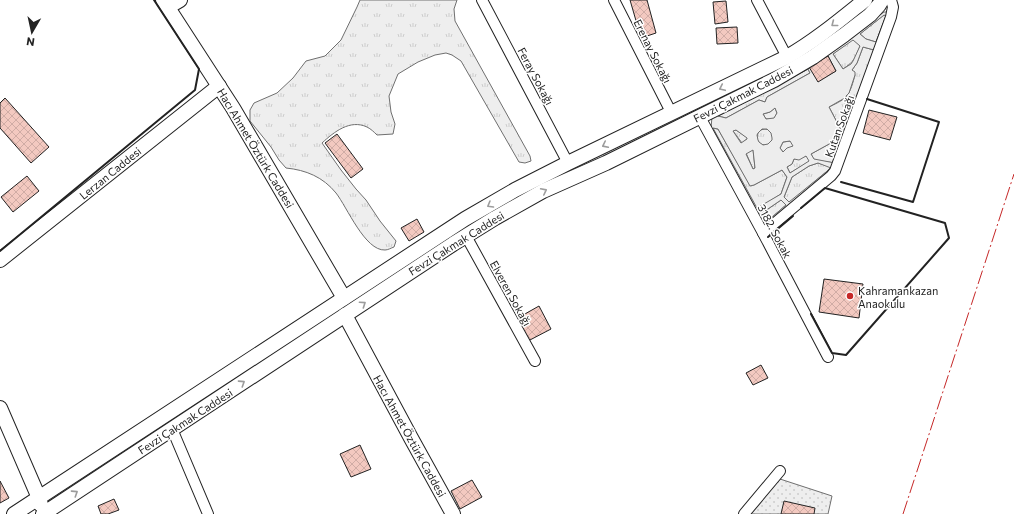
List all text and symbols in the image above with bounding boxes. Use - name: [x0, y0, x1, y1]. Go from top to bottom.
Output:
- north arrow: [12, 12, 52, 52]
- street label: Erenay Sokağı: [631, 17, 675, 85]
- one-way arrow: [832, 19, 839, 26]
- text: N: [25, 35, 35, 49]
- street label: Feray Sokağı: [515, 45, 557, 107]
- street label: Fevzi Çakmak Caddesi: [691, 63, 795, 125]
- one-way arrow: [718, 83, 726, 91]
- street label: Hacı Ahmet Öztürk Caddesi: [215, 85, 298, 210]
- street label: Kutan Sokağı: [822, 93, 856, 159]
- one-way arrow: [601, 140, 609, 148]
- street label: Lerzan Caddesi: [76, 144, 144, 202]
- one-way arrow: [540, 188, 548, 196]
- one-way arrow: [486, 201, 494, 208]
- street label: 3182. Sokak: [755, 202, 795, 260]
- street label: Fevzi Çakmak Caddesi: [406, 208, 506, 278]
- street label: Elveren Sokağı: [488, 258, 534, 328]
- place label: Kahramankazan Anaokulu: [858, 284, 938, 310]
- marker: Kahramankazan Anaokulu: [845, 291, 855, 301]
- one-way arrow: [359, 301, 366, 309]
- street label: Hacı Ahmet Öztürk Caddesi: [371, 372, 450, 499]
- one-way arrow: [238, 381, 245, 388]
- street label: Fevzi Çakmak Caddesi: [135, 385, 235, 456]
- one-way arrow: [71, 490, 78, 498]

